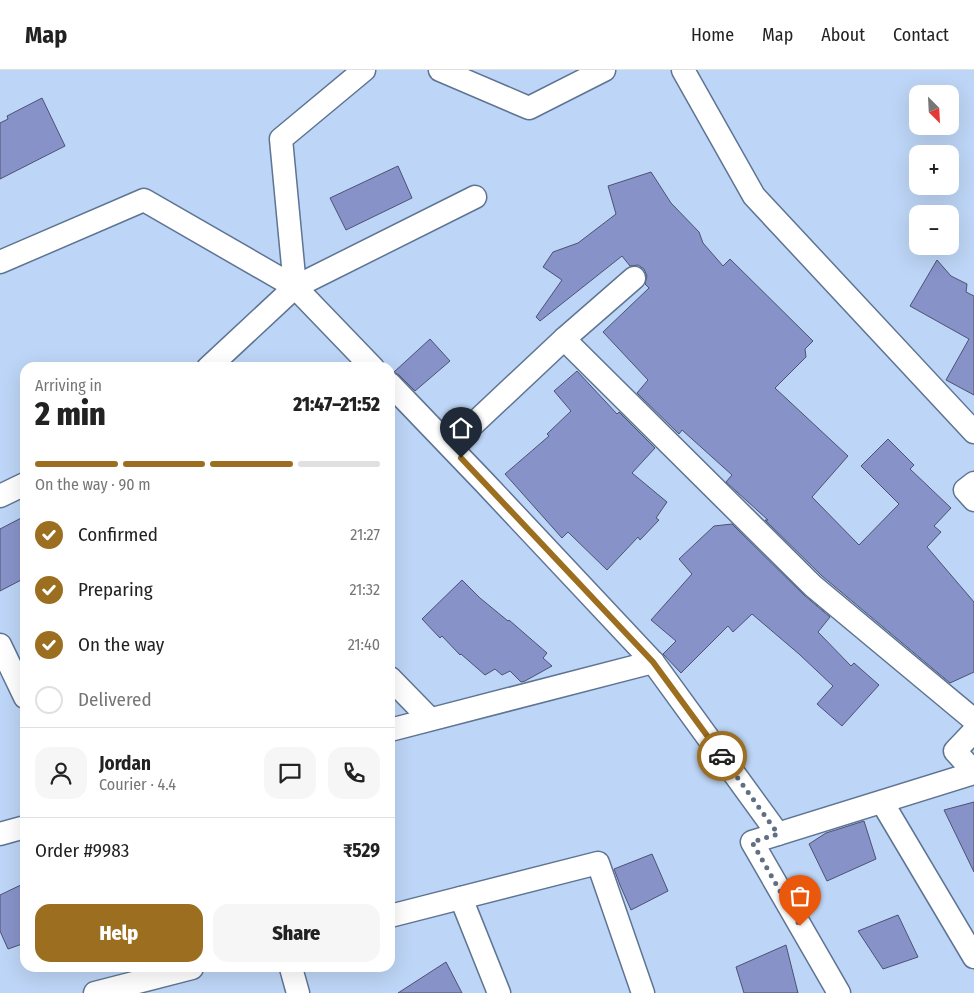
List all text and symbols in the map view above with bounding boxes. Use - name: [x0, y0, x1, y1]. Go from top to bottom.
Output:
- text: Map: [25, 21, 67, 49]
- text: Home: [691, 24, 734, 46]
- text: Map: [762, 24, 793, 46]
- text: About: [821, 24, 865, 46]
- text: Contact: [893, 24, 949, 46]
- north arrow: [909, 85, 959, 135]
- map controls: [909, 85, 959, 255]
- button: +: [909, 145, 959, 195]
- button: −: [909, 205, 959, 255]
- text: Arriving in: [35, 376, 102, 395]
- text: 21:47–21:52: [293, 393, 380, 416]
- text: 2 min: [35, 395, 106, 433]
- pin: [440, 407, 482, 458]
- icon: home: [447, 414, 475, 442]
- text: On the way · 90 m: [35, 475, 151, 494]
- icon: check: [35, 521, 63, 549]
- text: Confirmed: [78, 523, 158, 546]
- text: 21:27: [350, 525, 380, 544]
- icon: check: [35, 576, 63, 604]
- text: Preparing: [78, 578, 153, 601]
- text: 21:32: [349, 580, 380, 599]
- icon: check: [35, 631, 63, 659]
- text: On the way: [78, 633, 164, 656]
- text: 21:40: [348, 635, 380, 654]
- text: Delivered: [78, 688, 152, 711]
- courier: [697, 731, 747, 781]
- icon: car: [708, 742, 736, 770]
- button: person: [35, 747, 87, 799]
- button: chat: [264, 747, 316, 799]
- button: phone: [328, 747, 380, 799]
- text: Jordan: [99, 752, 151, 775]
- text: Courier · 4.4: [99, 775, 176, 794]
- text: Order #9983: [35, 839, 129, 862]
- text: ₹529: [343, 839, 380, 862]
- pin: [779, 875, 821, 926]
- icon: bag: [786, 882, 814, 910]
- button: Help: [35, 904, 203, 962]
- button: Share: [213, 904, 380, 962]

